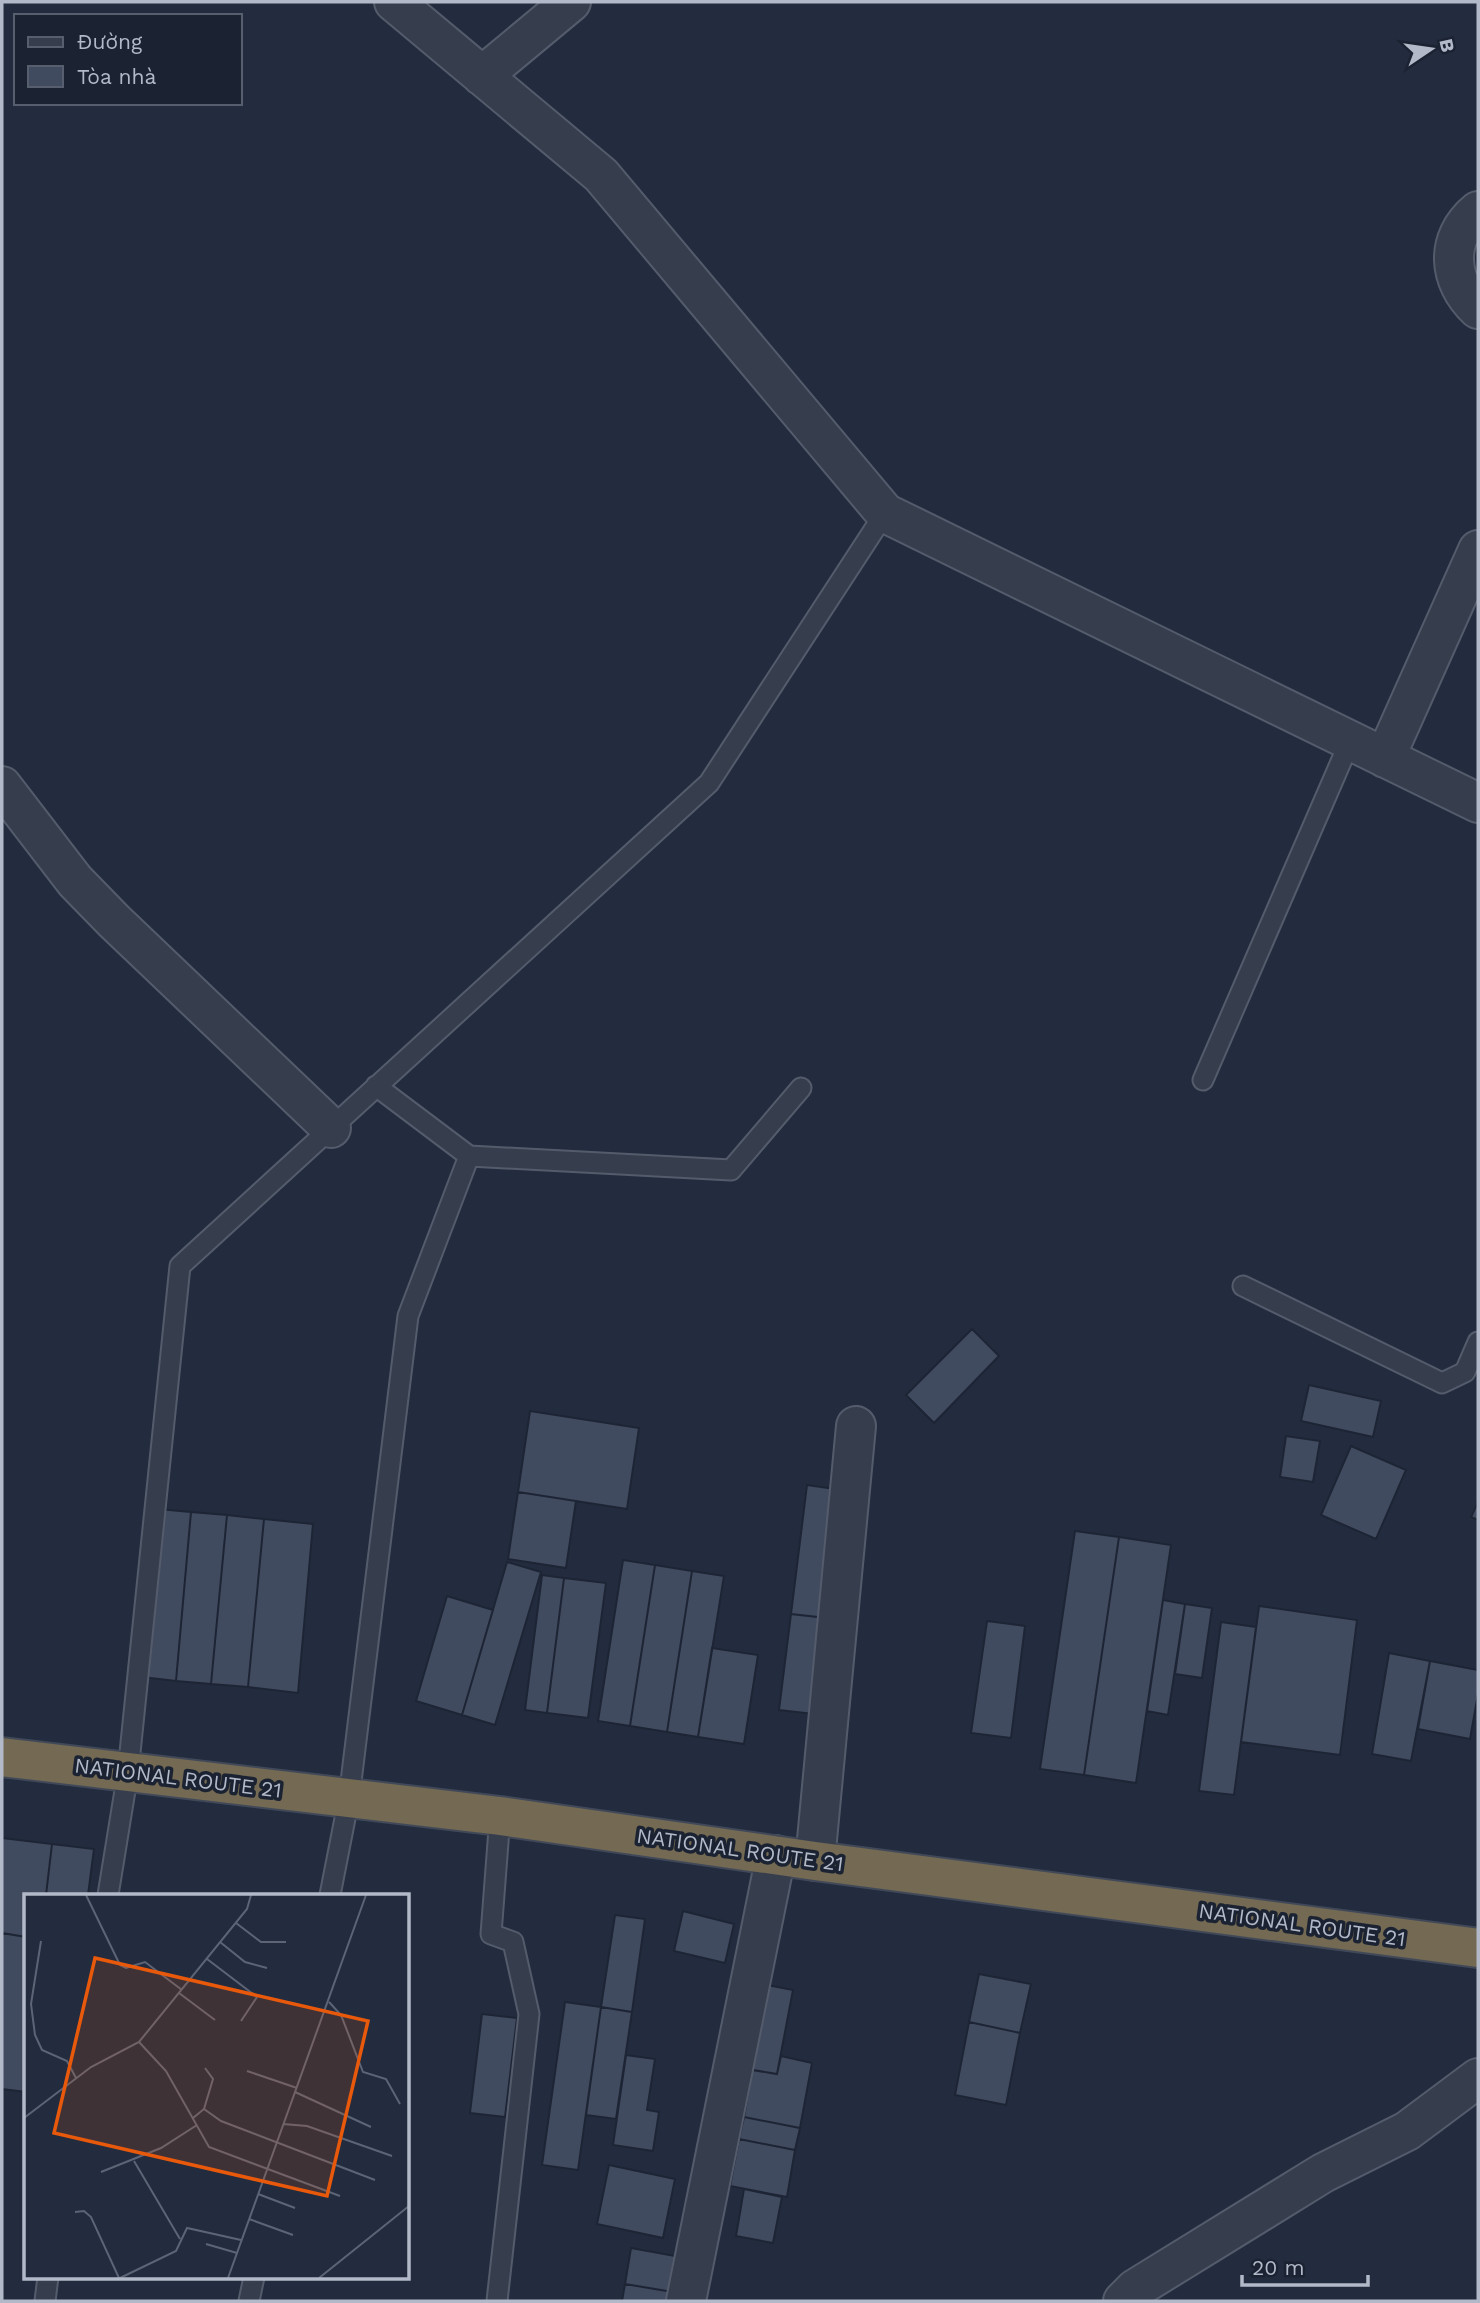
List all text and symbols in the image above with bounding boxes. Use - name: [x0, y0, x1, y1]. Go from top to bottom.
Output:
- legend: [14, 14, 242, 105]
- north arrow: [1396, 14, 1466, 84]
- text: Đường: [77, 29, 143, 54]
- text: B: [1434, 36, 1460, 54]
- text: Tòa nhà: [77, 64, 157, 89]
- street label: NATIONAL ROUTE 21: [73, 1752, 283, 1803]
- street label: NATIONAL ROUTE 21: [635, 1823, 845, 1876]
- inset map: [24, 1894, 410, 2278]
- street label: NATIONAL ROUTE 21: [1197, 1898, 1407, 1951]
- scale bar: [1242, 2244, 1368, 2288]
- text: 20 m: [1252, 2255, 1304, 2280]

